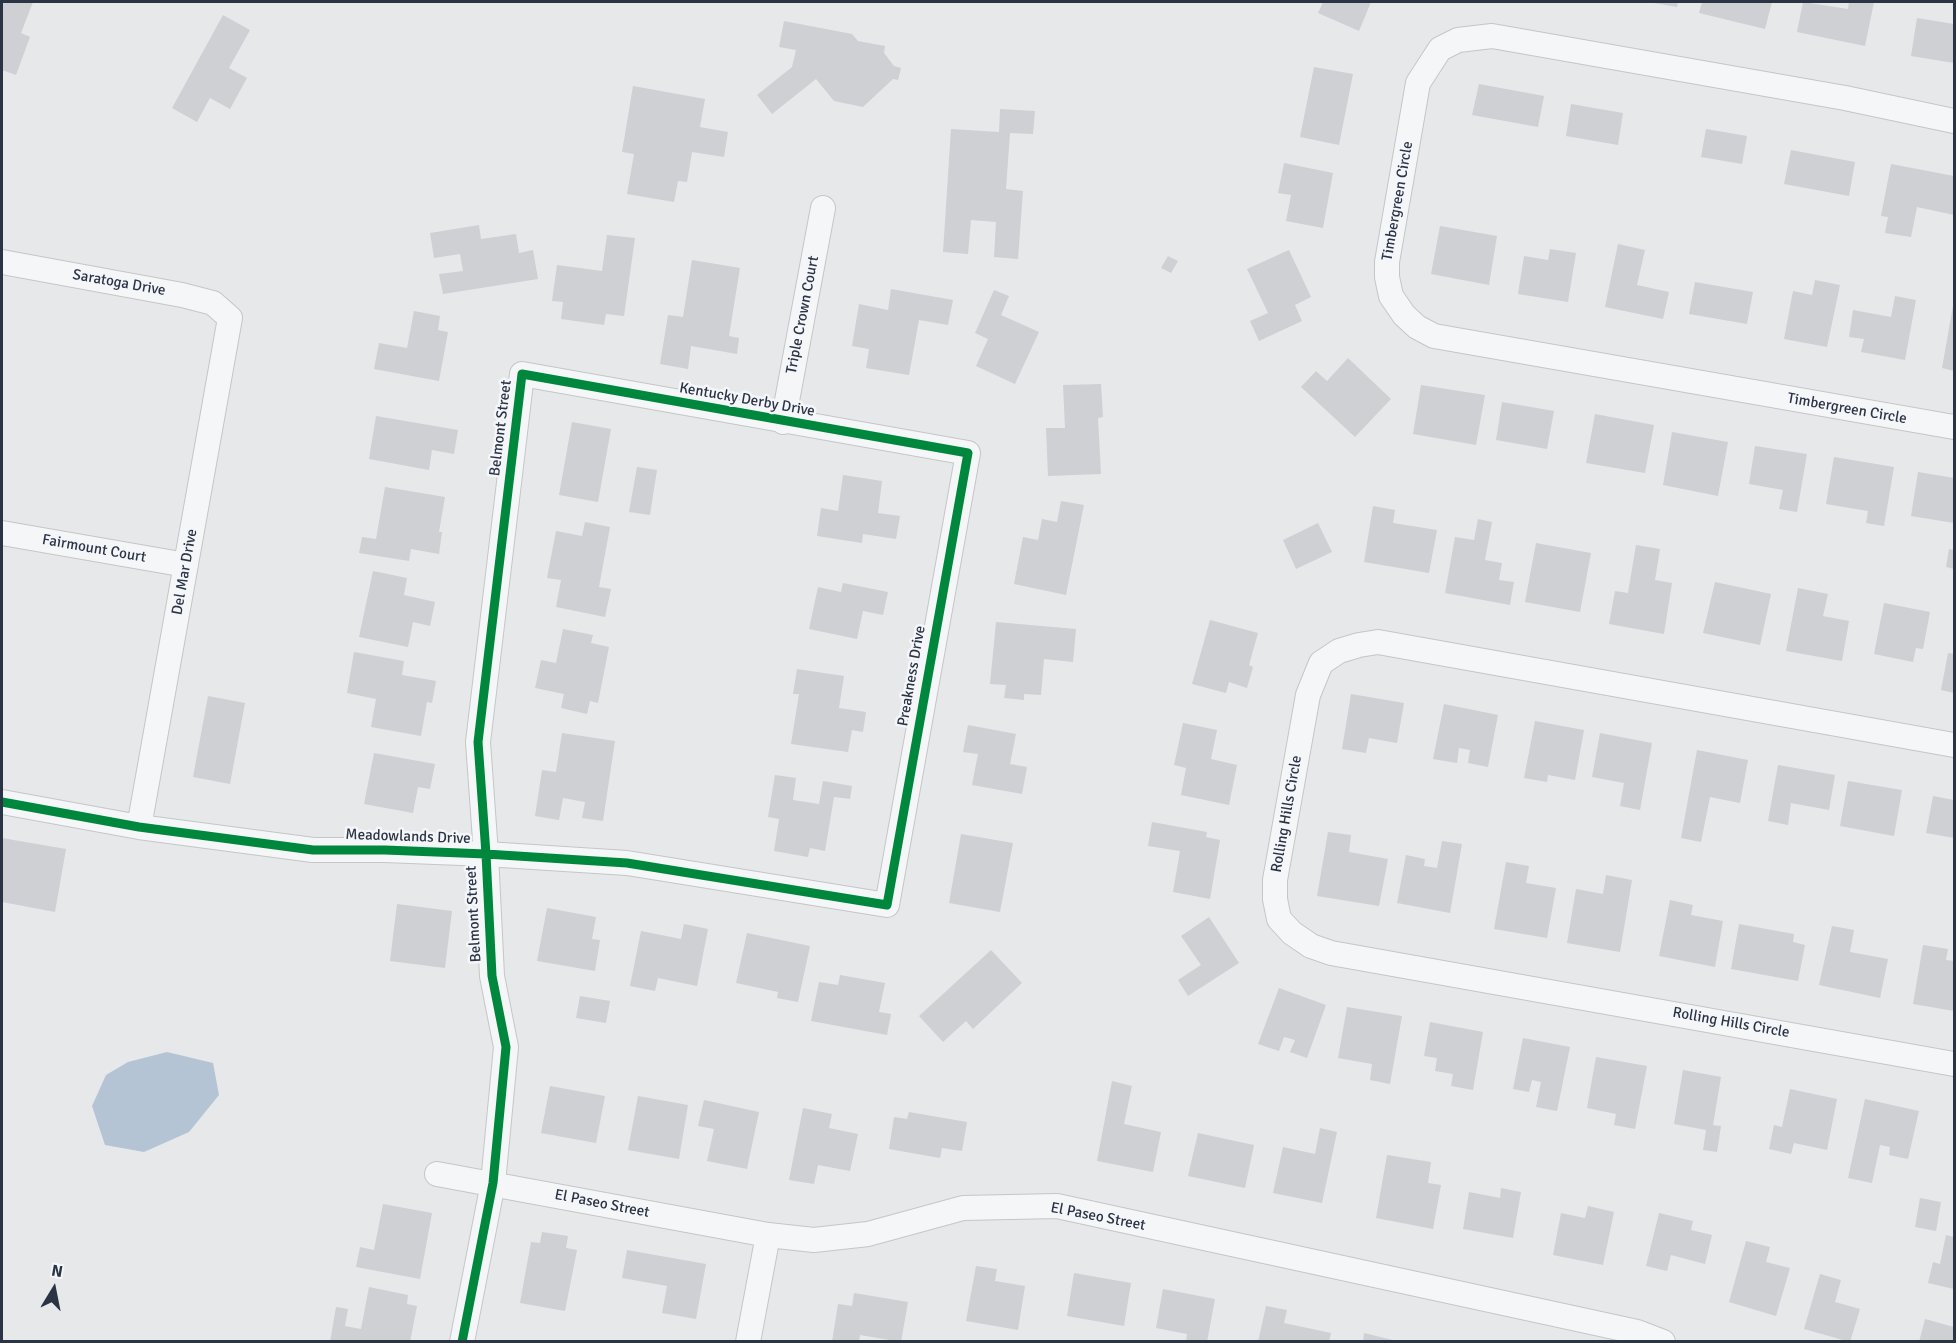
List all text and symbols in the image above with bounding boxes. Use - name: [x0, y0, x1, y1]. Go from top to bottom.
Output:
- street label: Timbergreen Circle: [1379, 140, 1417, 262]
- street label: Triple Crown Court: [783, 254, 823, 376]
- street label: Saratoga Drive: [71, 266, 167, 300]
- street label: Belmont Street: [486, 379, 516, 477]
- street label: Kentucky Derby Drive: [678, 379, 816, 421]
- street label: Timbergreen Circle: [1786, 390, 1908, 428]
- street label: Del Mar Drive: [169, 528, 201, 616]
- street label: Fairmount Court: [41, 531, 147, 567]
- street label: Preakness Drive: [894, 624, 930, 728]
- street label: Rolling Hills Circle: [1268, 754, 1306, 874]
- street label: Meadowlands Drive: [345, 826, 471, 848]
- street label: Belmont Street: [462, 865, 486, 963]
- street label: Rolling Hills Circle: [1671, 1004, 1791, 1042]
- street label: El Paseo Street: [553, 1186, 651, 1222]
- street label: El Paseo Street: [1049, 1199, 1147, 1235]
- north arrow: [24, 1259, 84, 1319]
- text: N: [50, 1260, 64, 1282]

